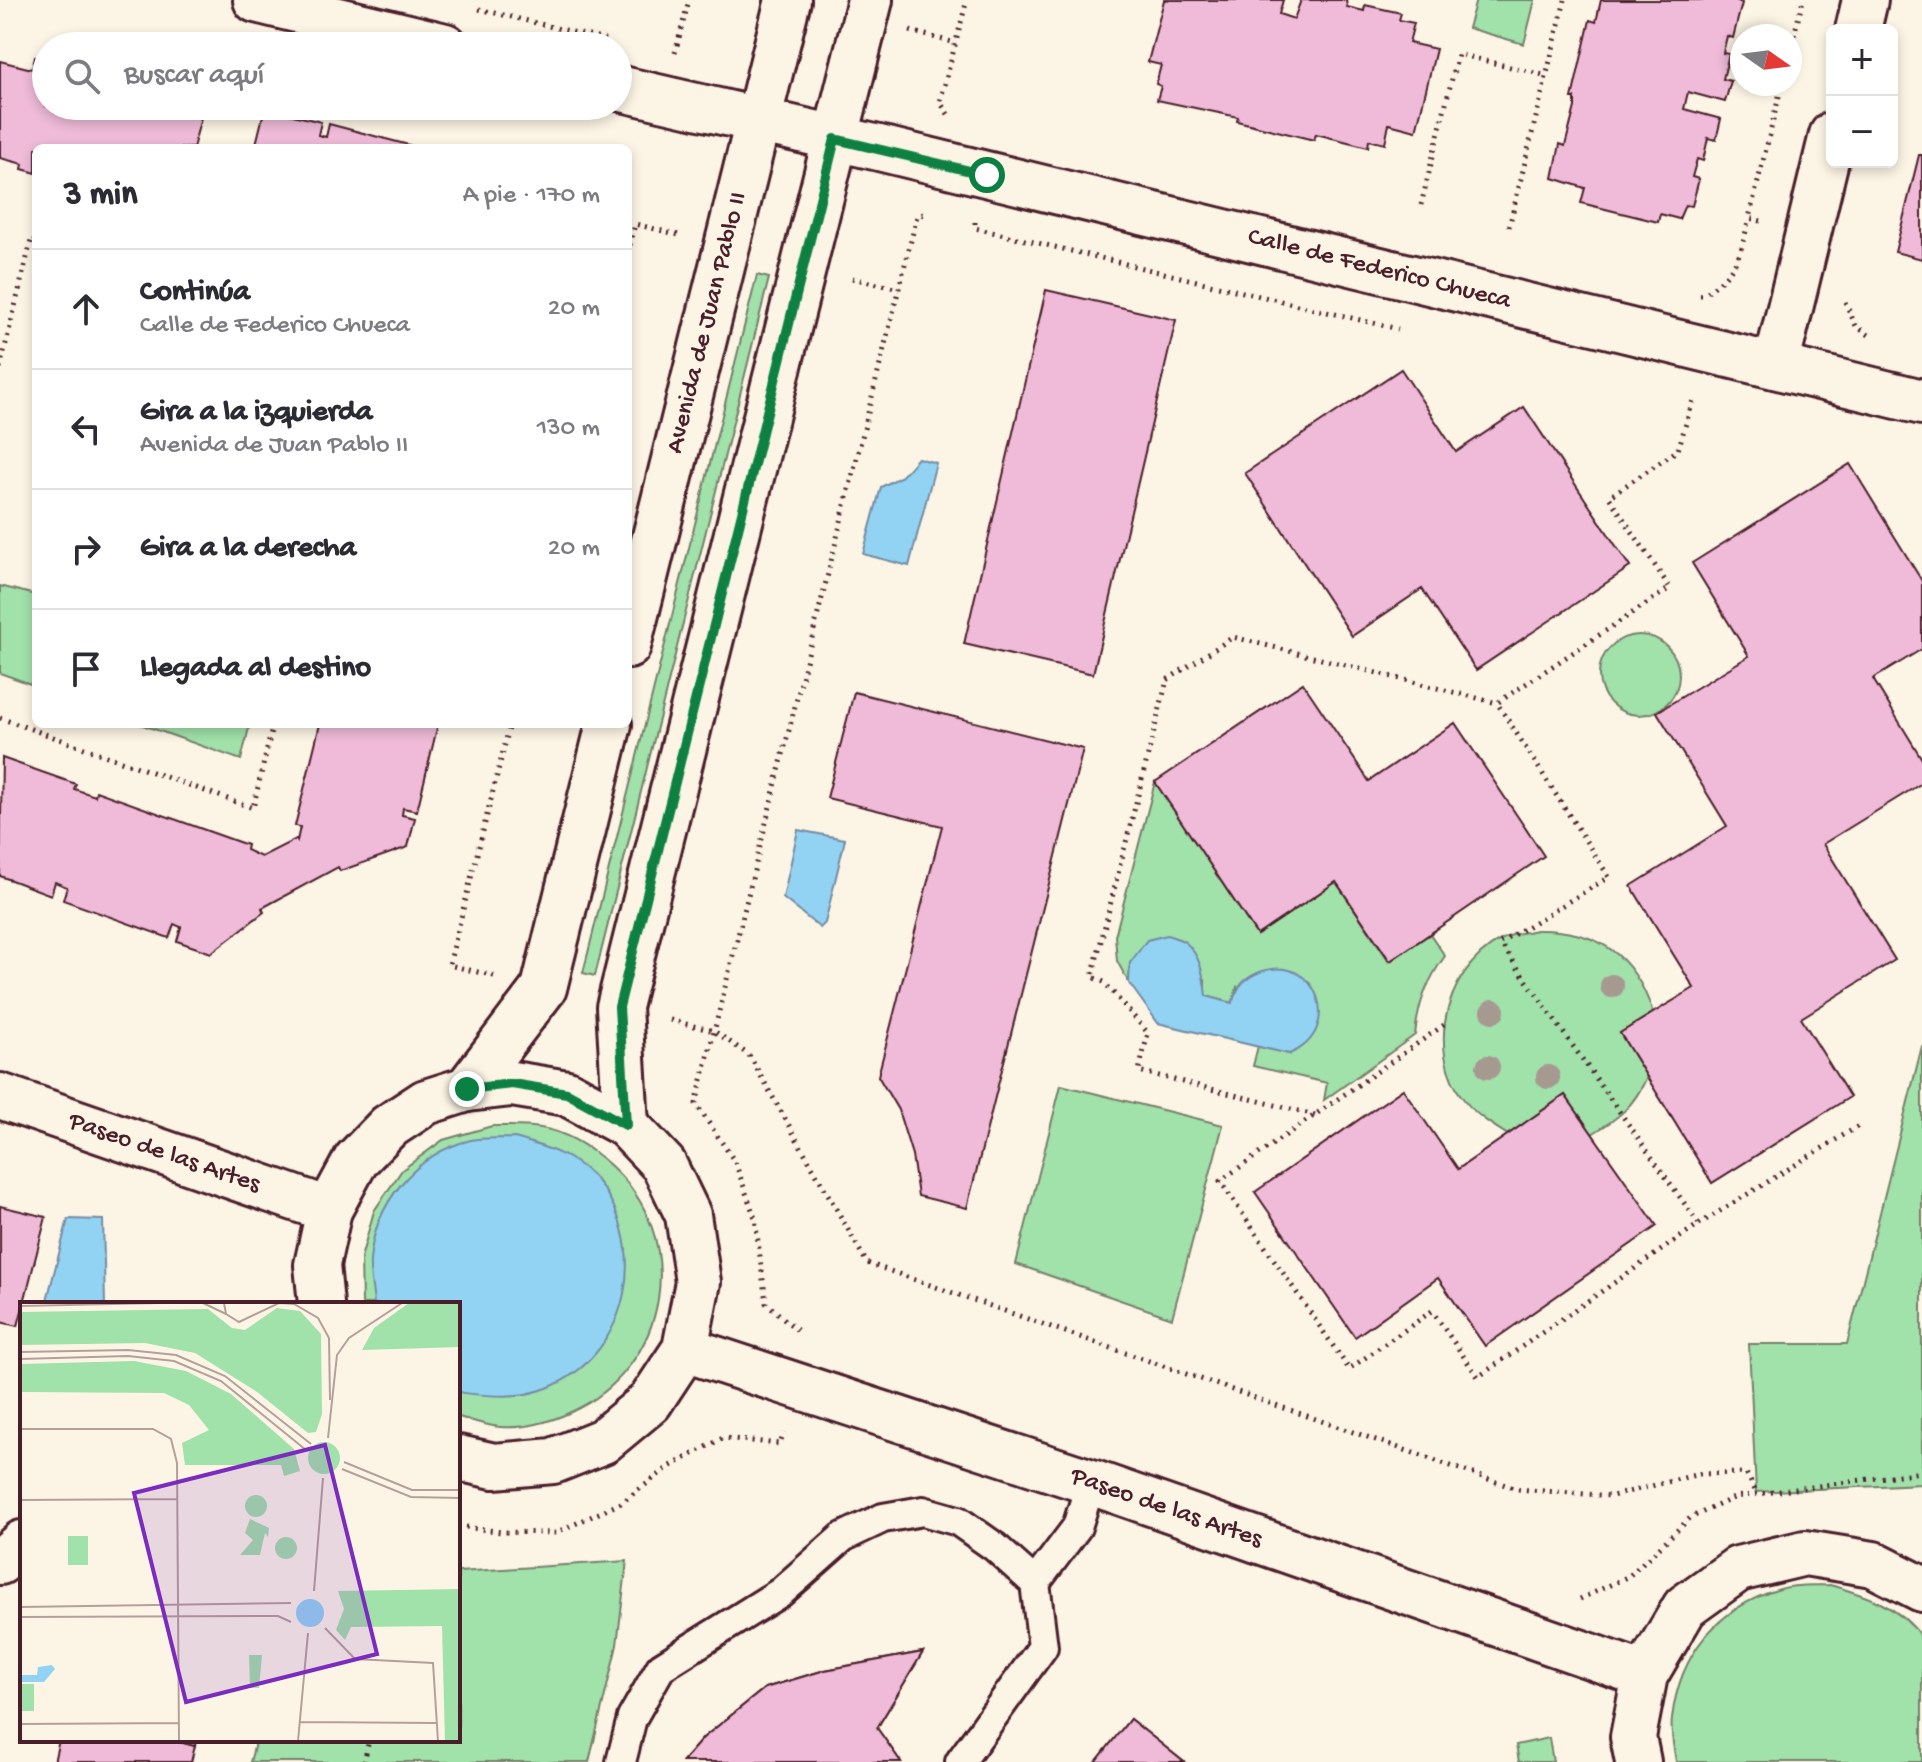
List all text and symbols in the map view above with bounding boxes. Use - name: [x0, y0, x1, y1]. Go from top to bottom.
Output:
- north arrow: [1730, 24, 1802, 96]
- map controls: [1826, 24, 1898, 168]
- button: +: [1826, 24, 1898, 96]
- search box: [32, 32, 632, 120]
- icon: search: [60, 54, 104, 98]
- text: Buscar aquí: [124, 59, 264, 94]
- button: −: [1826, 96, 1898, 168]
- route start: [969, 157, 1005, 193]
- text: 3 min: [64, 176, 137, 216]
- text: A pie · 170 m: [463, 181, 600, 212]
- street label: Avenida de Juan Pablo II: [661, 189, 755, 457]
- street label: Calle de Federico Chueca: [1244, 222, 1515, 318]
- text: Continúa: [140, 276, 250, 311]
- icon: ahead: [64, 287, 108, 331]
- text: 20 m: [548, 294, 600, 325]
- text: Calle de Federico Chueca: [140, 311, 410, 342]
- text: Gira a la izquierda: [140, 396, 373, 431]
- icon: left: [64, 407, 108, 451]
- text: 130 m: [537, 414, 600, 445]
- text: Avenida de Juan Pablo II: [140, 431, 408, 462]
- icon: right: [64, 527, 108, 571]
- text: Gira a la derecha: [140, 532, 356, 567]
- text: 20 m: [548, 534, 600, 565]
- icon: arrive: [64, 647, 108, 691]
- text: Llegada al destino: [140, 652, 371, 687]
- route end: [449, 1071, 485, 1107]
- street label: Paseo de las Artes: [63, 1106, 265, 1202]
- inset map: [20, 1302, 460, 1742]
- street label: Paseo de las Artes: [1065, 1461, 1267, 1557]

